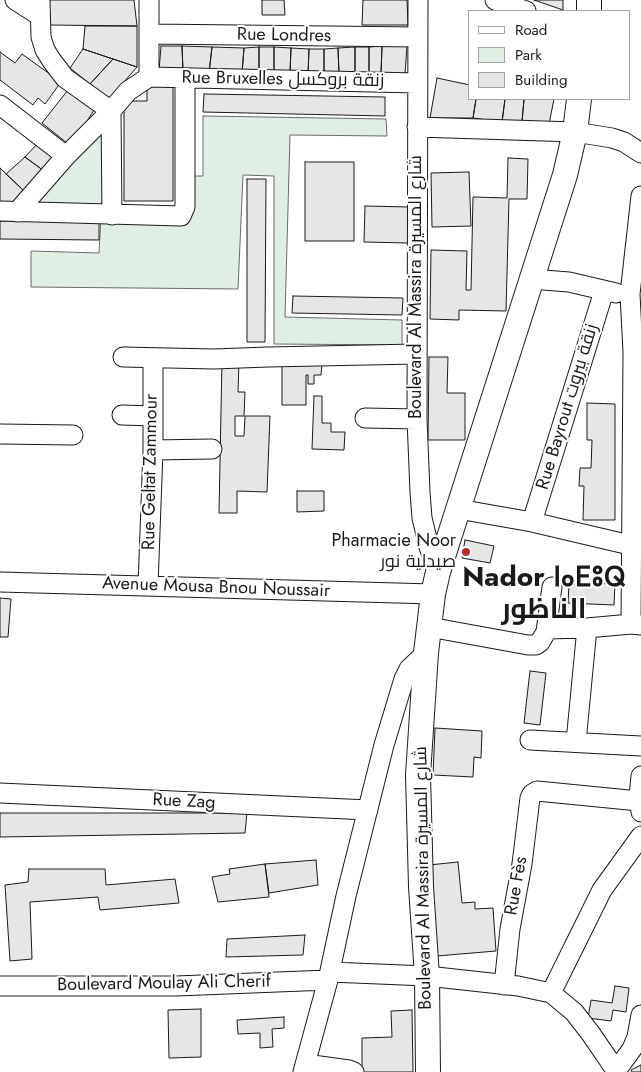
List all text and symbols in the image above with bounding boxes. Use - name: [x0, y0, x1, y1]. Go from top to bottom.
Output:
- legend: [468, 10, 631, 100]
- text: Road: [515, 19, 547, 41]
- street label: Rue Londres: [237, 24, 331, 48]
- text: Park: [515, 44, 542, 66]
- street label: Rue Bruxelles زنقة بروكسل: [181, 67, 385, 93]
- text: Building: [515, 69, 567, 91]
- street label: Boulevard Al Massira شارع المسيرة: [406, 155, 428, 419]
- street label: Rue Bayrout زنقة بيروت: [533, 322, 603, 492]
- street label: Rue Geltat Zammour: [139, 394, 163, 550]
- place label: Pharmacie Noor صيدلية نور: [331, 531, 456, 574]
- marker: Pharmacie Noor صيدلية نور: [460, 546, 472, 558]
- district label: Nador ⵏⴰⴹⵓⵕ الناظور: [462, 562, 626, 628]
- street label: Avenue Mousa Bnou Noussair: [102, 573, 330, 603]
- street label: Boulevard Al Massira شارع المسيرة: [411, 746, 437, 1010]
- street label: Rue Zag: [152, 790, 216, 814]
- street label: Rue Fès: [501, 855, 533, 917]
- street label: Boulevard Moulay Ali Cherif: [57, 971, 271, 997]

